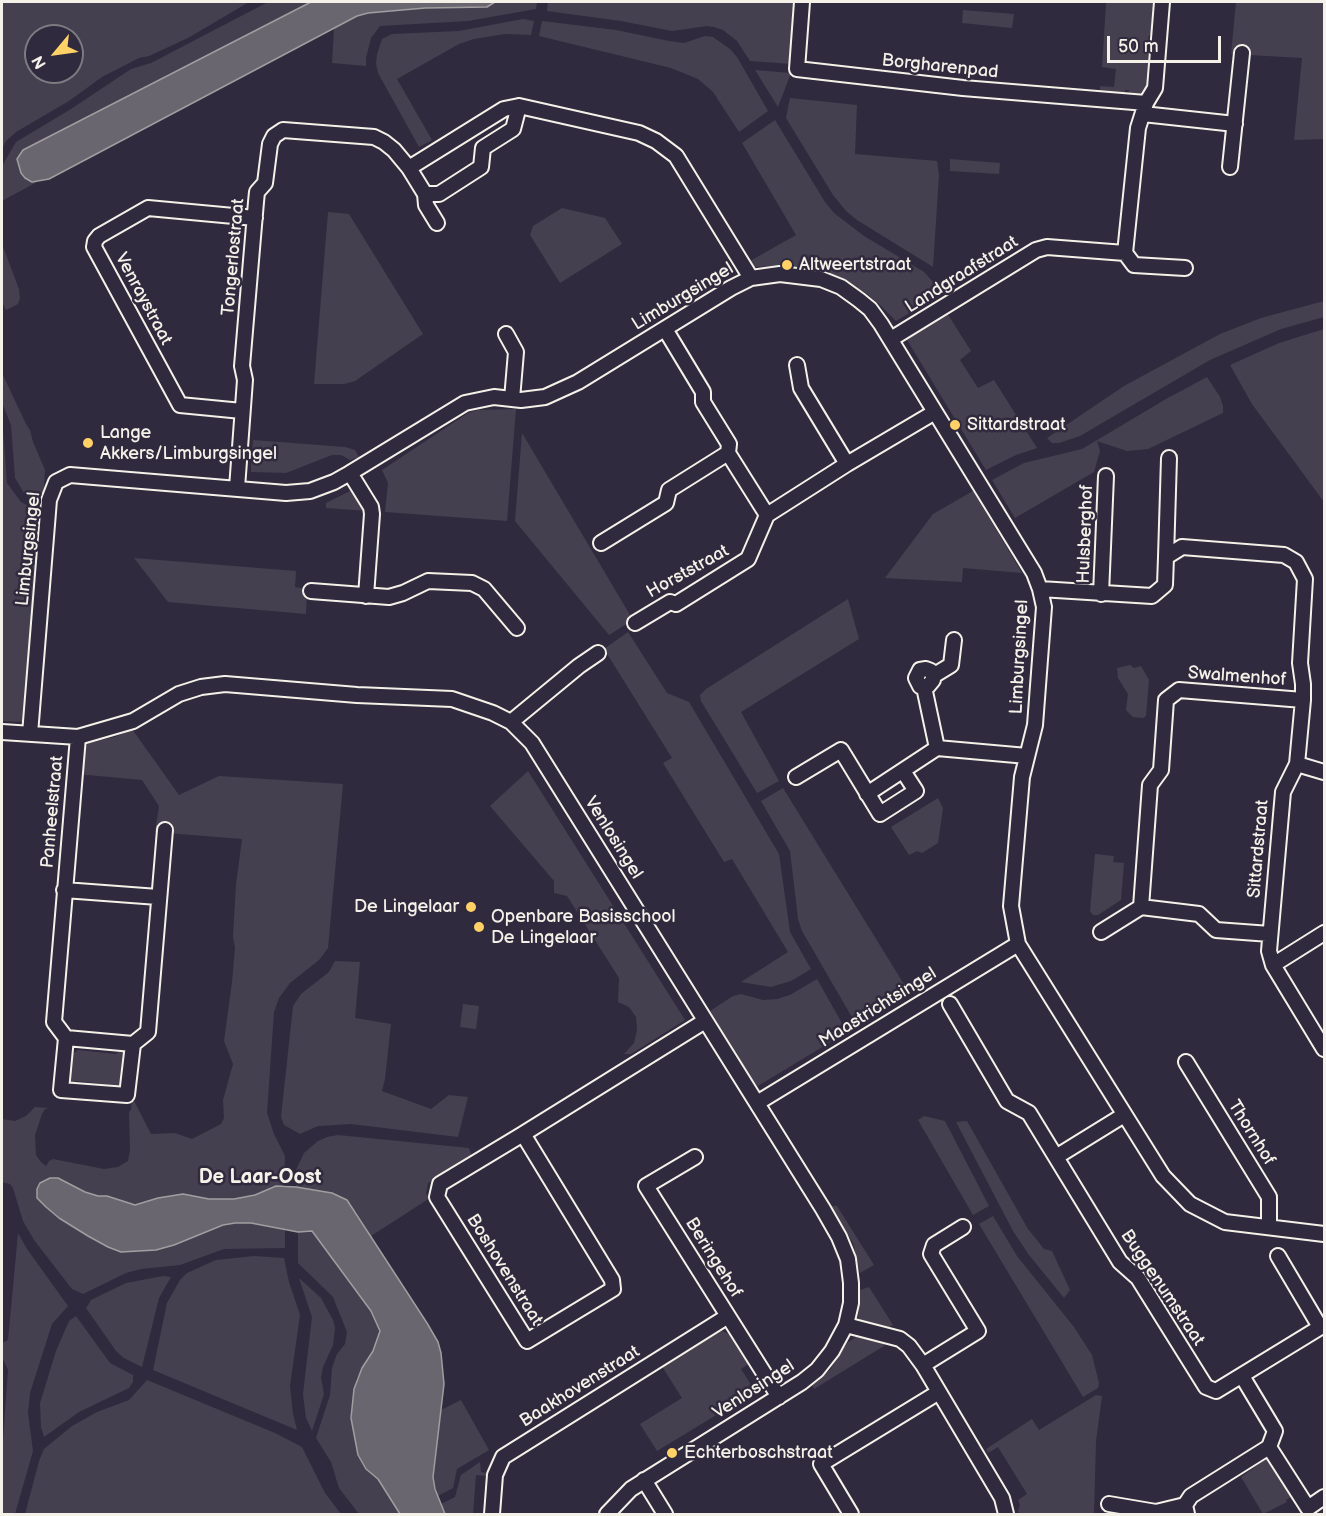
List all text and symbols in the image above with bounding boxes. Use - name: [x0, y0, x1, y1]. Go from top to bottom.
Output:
- north arrow: [24, 24, 84, 84]
- scale bar: [1110, 24, 1224, 62]
- text: 50 m: [1118, 36, 1159, 57]
- street label: Borgharenpad: [881, 50, 999, 84]
- text: N: [28, 52, 51, 72]
- street label: Tongerlostraat: [218, 198, 250, 316]
- street label: Landgraafstraat: [902, 232, 1022, 318]
- street label: Venraystraat: [110, 249, 176, 349]
- place label: Altweertstraat: [799, 254, 911, 276]
- street label: Limburgsingel: [628, 258, 738, 336]
- marker: Altweertstraat: [780, 258, 794, 272]
- place label: Sittardstraat: [967, 414, 1066, 436]
- marker: Sittardstraat: [948, 418, 962, 432]
- place label: Lange Akkers/Limburgsingel: [100, 422, 277, 464]
- marker: Lange Akkers/Limburgsingel: [81, 436, 95, 450]
- street label: Hulsberghof: [1073, 484, 1099, 584]
- street label: Limburgsingel: [12, 491, 46, 607]
- street label: Horststraat: [643, 541, 733, 603]
- street label: Limburgsingel: [1006, 599, 1034, 715]
- street label: Swalmenhof: [1187, 663, 1287, 691]
- street label: Panheelstraat: [37, 755, 69, 869]
- street label: Venlosingel: [579, 793, 647, 883]
- street label: Sittardstraat: [1244, 799, 1274, 899]
- place label: De Lingelaar: [354, 896, 459, 918]
- marker: De Lingelaar: [464, 900, 478, 914]
- place label: Openbare Basisschool De Lingelaar: [491, 906, 676, 948]
- marker: Openbare Basisschool De Lingelaar: [472, 920, 486, 934]
- street label: Maastrichtsingel: [815, 963, 941, 1053]
- street label: Thornhof: [1223, 1096, 1279, 1170]
- district label: De Laar-Oost: [199, 1166, 321, 1190]
- street label: Boshovenstraat: [461, 1210, 547, 1330]
- street label: Beringehof: [680, 1214, 746, 1302]
- street label: Buggenumstraat: [1115, 1226, 1209, 1350]
- street label: Baakhovenstraat: [516, 1341, 644, 1433]
- street label: Venlosingel: [709, 1356, 799, 1424]
- place label: Echterboschstraat: [684, 1442, 833, 1464]
- marker: Echterboschstraat: [665, 1446, 679, 1460]

